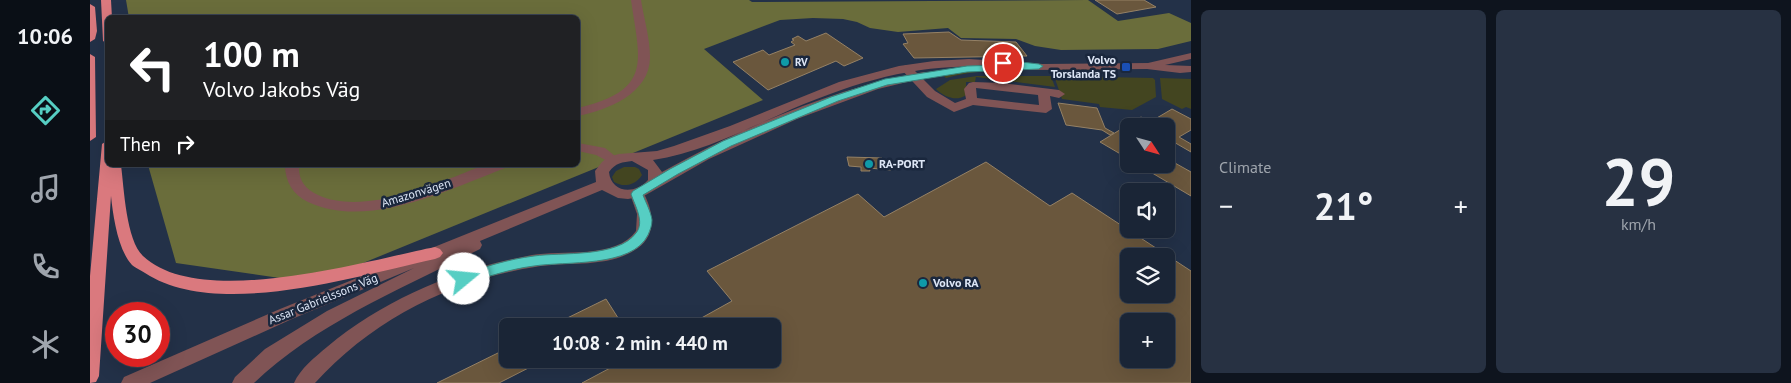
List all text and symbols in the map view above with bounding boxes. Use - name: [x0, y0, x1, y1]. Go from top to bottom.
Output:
- text: 10:06: [17, 22, 73, 50]
- text: 100 m: [203, 31, 300, 77]
- icon: left: [120, 35, 185, 100]
- pin: [982, 42, 1024, 84]
- icon: arrive: [989, 49, 1017, 77]
- place label: Volvo Torslanda TS: [1051, 52, 1117, 81]
- place label: RV: [795, 55, 808, 69]
- marker: RV: [779, 56, 791, 68]
- marker: Volvo Torslanda TS: [1120, 61, 1132, 73]
- text: Volvo Jakobs Väg: [203, 75, 360, 103]
- icon: directions: [28, 93, 63, 128]
- north arrow: [1120, 118, 1175, 172]
- map controls: [1120, 118, 1175, 368]
- icon: right: [171, 130, 199, 158]
- text: Then: [120, 132, 161, 156]
- text: 29: [1602, 139, 1675, 223]
- place label: RA-PORT: [879, 156, 925, 171]
- text: Climate: [1219, 157, 1271, 177]
- marker: RA-PORT: [863, 158, 875, 170]
- icon: music: [28, 171, 63, 206]
- street label: Amazonvägen: [379, 175, 452, 210]
- text: 21°: [1314, 181, 1373, 230]
- button: sound: [1120, 183, 1175, 238]
- text: −: [1219, 187, 1233, 224]
- text: +: [1454, 187, 1468, 224]
- text: km/h: [1621, 214, 1656, 234]
- button: layers: [1120, 248, 1175, 303]
- icon: phone: [28, 249, 63, 284]
- position arrow: [437, 252, 489, 304]
- street label: Assar Gabrielssons Väg: [266, 270, 380, 327]
- place label: Volvo RA: [932, 275, 979, 290]
- marker: Volvo RA: [917, 277, 929, 289]
- speed limit sign: 30: [105, 302, 170, 367]
- button: +: [1120, 313, 1175, 368]
- icon: climate: [28, 327, 63, 362]
- text: 10:08 · 2 min · 440 m: [552, 331, 728, 355]

